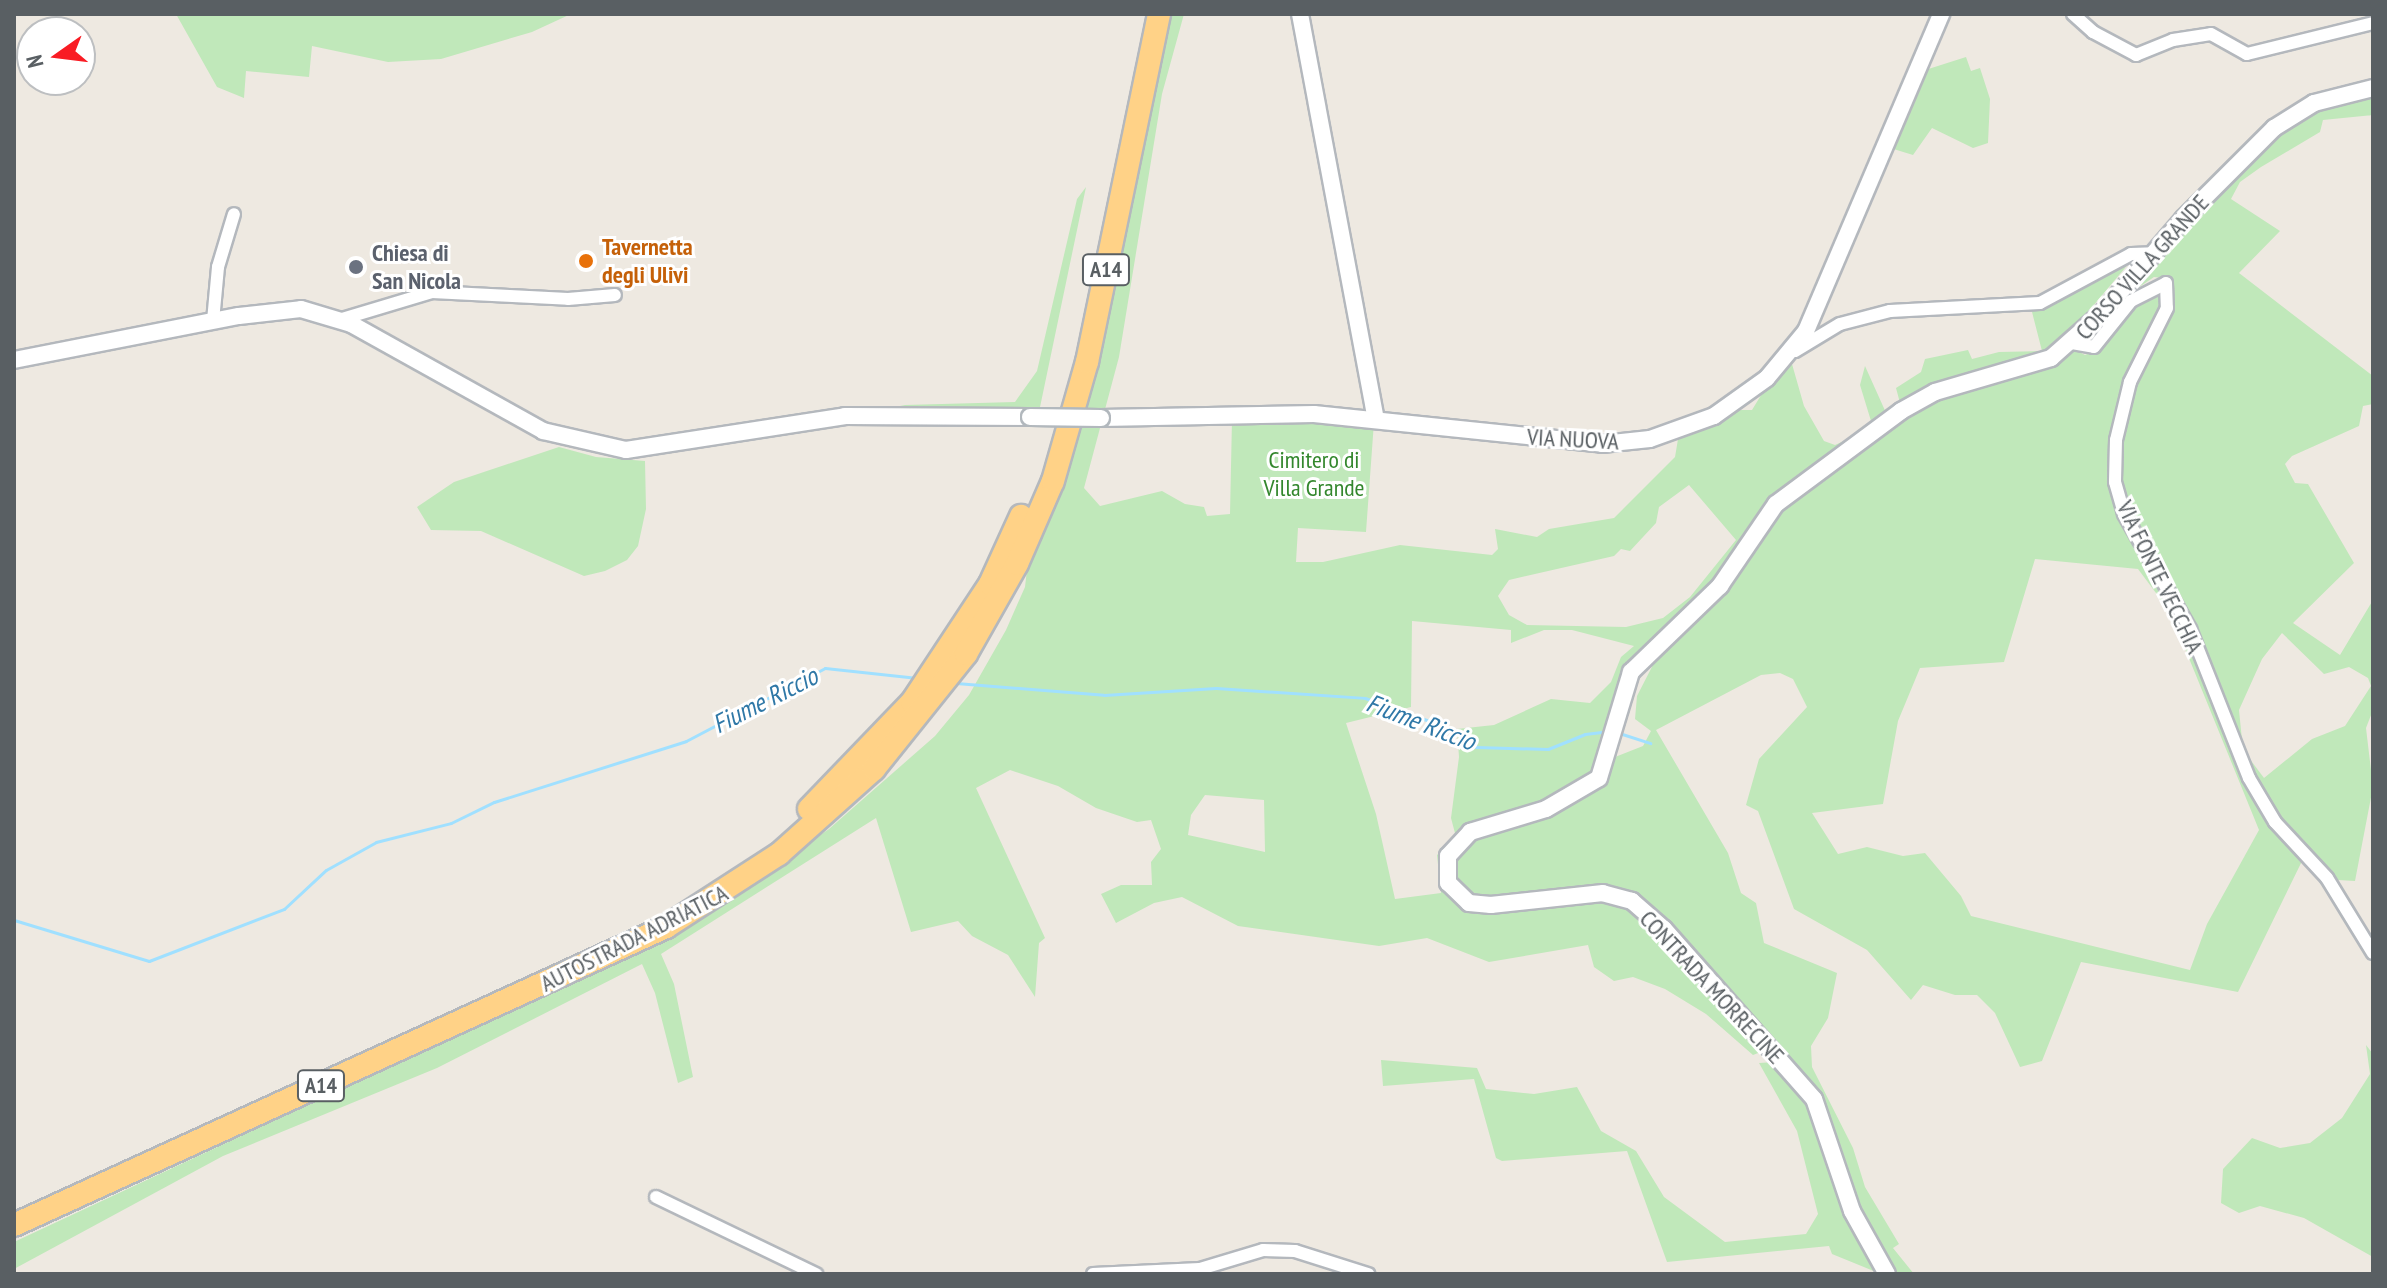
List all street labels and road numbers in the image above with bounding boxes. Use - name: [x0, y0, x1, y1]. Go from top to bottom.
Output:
- street label: CORSO VILLA GRANDE: [2069, 188, 2215, 346]
- road number: A14: [1080, 252, 1132, 288]
- street label: VIA NUOVA: [1526, 422, 1620, 456]
- street label: VIA FONTE VECCHIA: [2110, 495, 2210, 659]
- street label: AUTOSTRADA ADRIATICA: [535, 878, 733, 998]
- street label: CONTRADA MORRECINE: [1633, 904, 1791, 1070]
- road number: A14: [295, 1068, 347, 1104]

